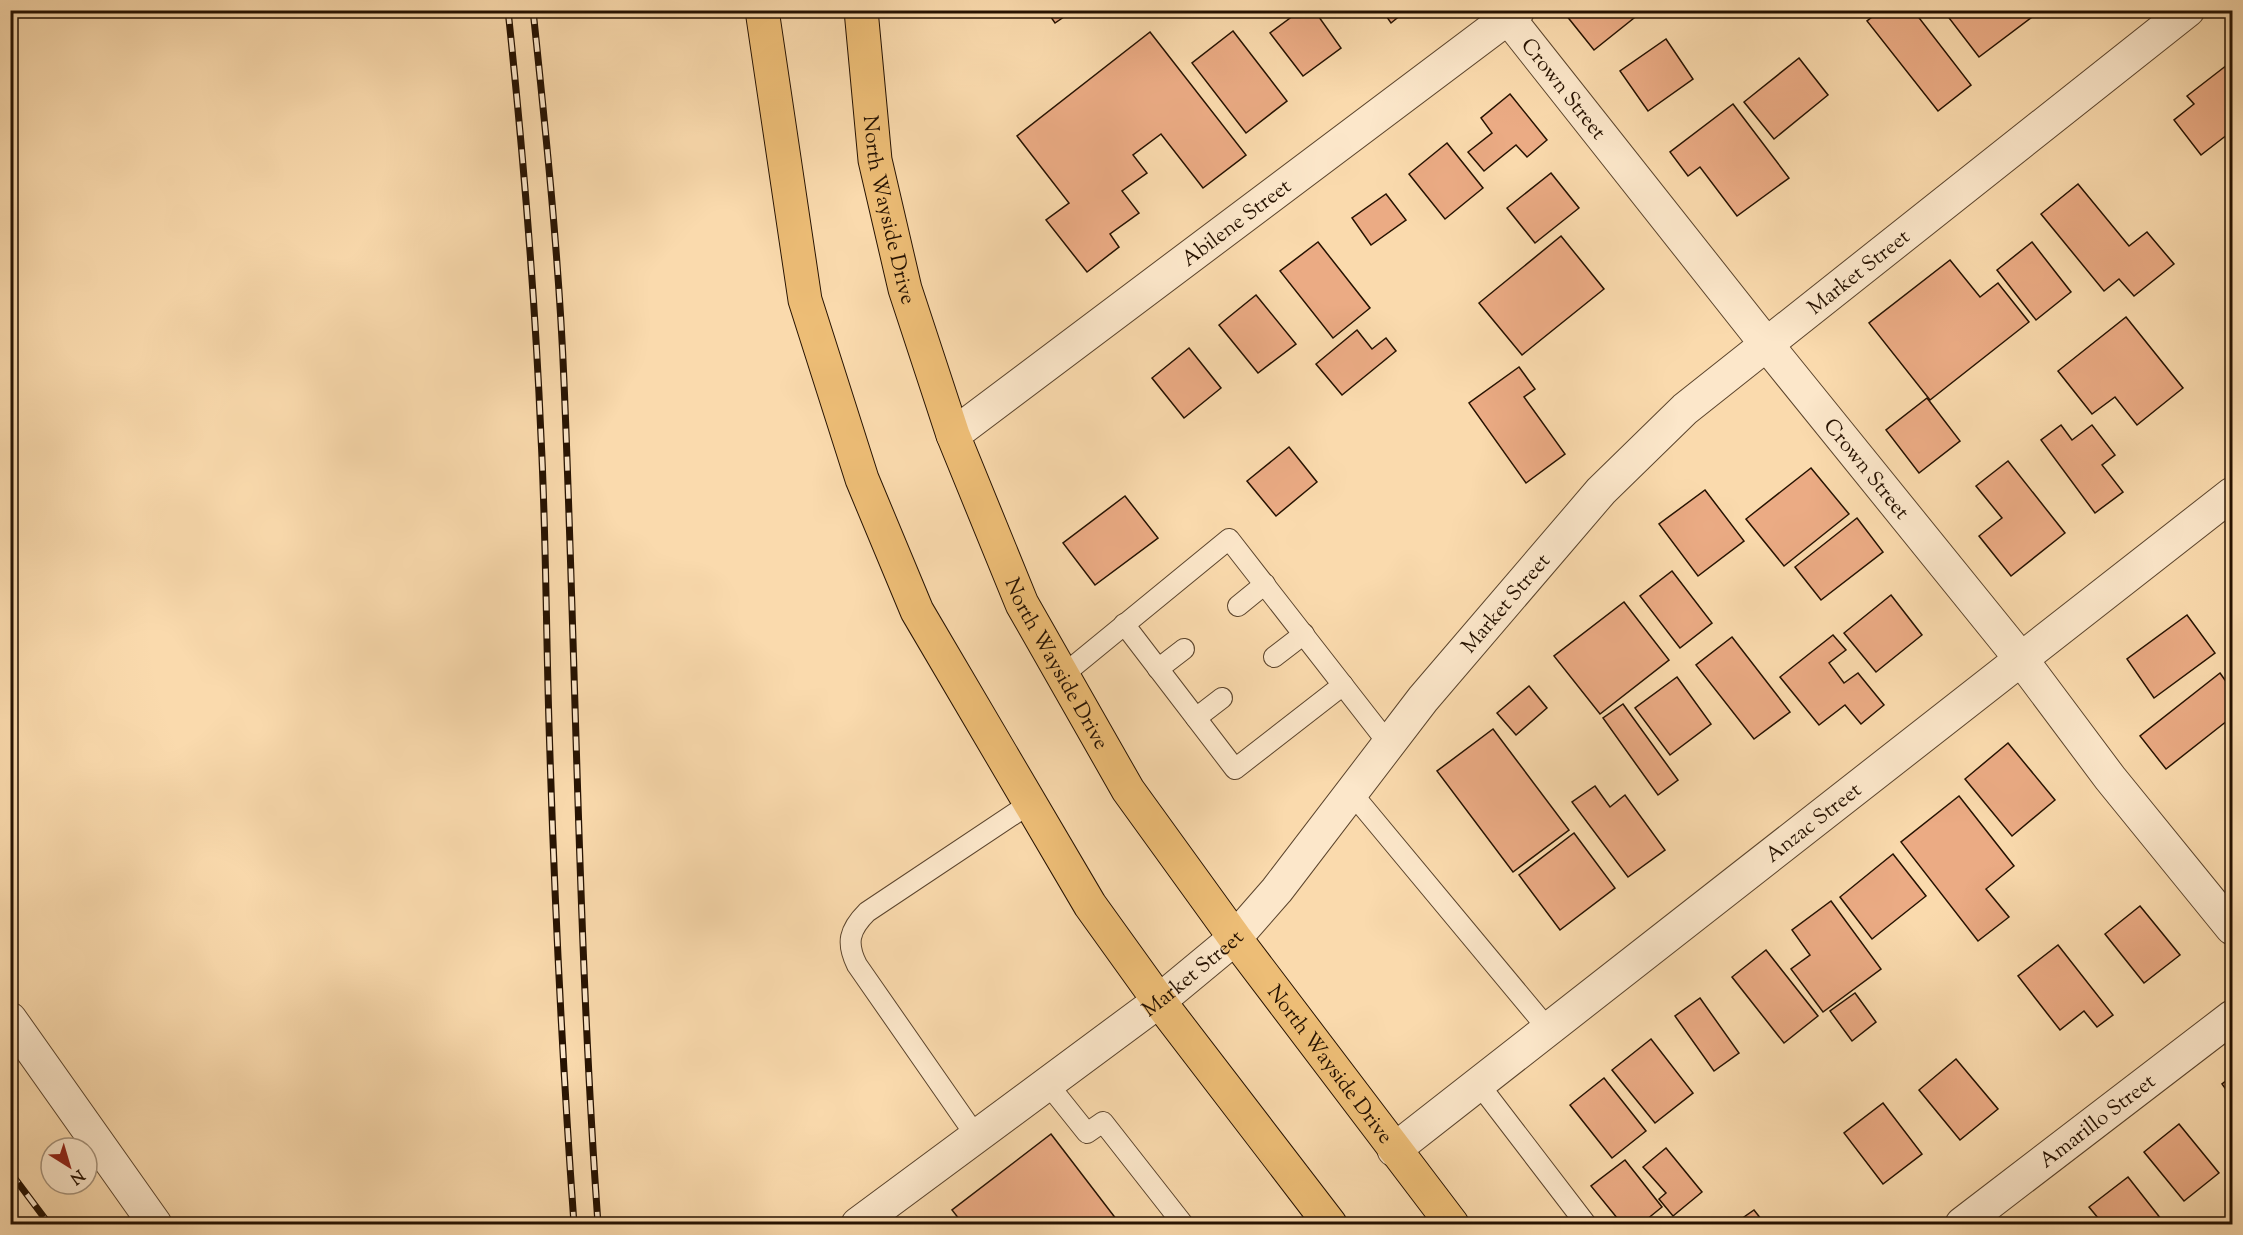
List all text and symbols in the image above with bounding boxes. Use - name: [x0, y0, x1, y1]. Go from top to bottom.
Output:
- street label: Crown Street: [1513, 32, 1612, 147]
- street label: North Wayside Drive: [854, 114, 922, 309]
- street label: Abilene Street: [1176, 173, 1298, 275]
- street label: Market Street: [1802, 223, 1917, 323]
- street label: Crown Street: [1815, 413, 1915, 527]
- street label: Market Street: [1455, 548, 1558, 661]
- street label: North Wayside Drive: [996, 574, 1115, 756]
- street label: Anzac Street: [1760, 776, 1869, 871]
- street label: Market Street: [1137, 925, 1252, 1025]
- street label: North Wayside Drive: [1259, 979, 1399, 1151]
- street label: Amarillo Street: [2034, 1068, 2163, 1176]
- north arrow: [39, 1136, 99, 1196]
- text: N: [64, 1163, 89, 1189]

